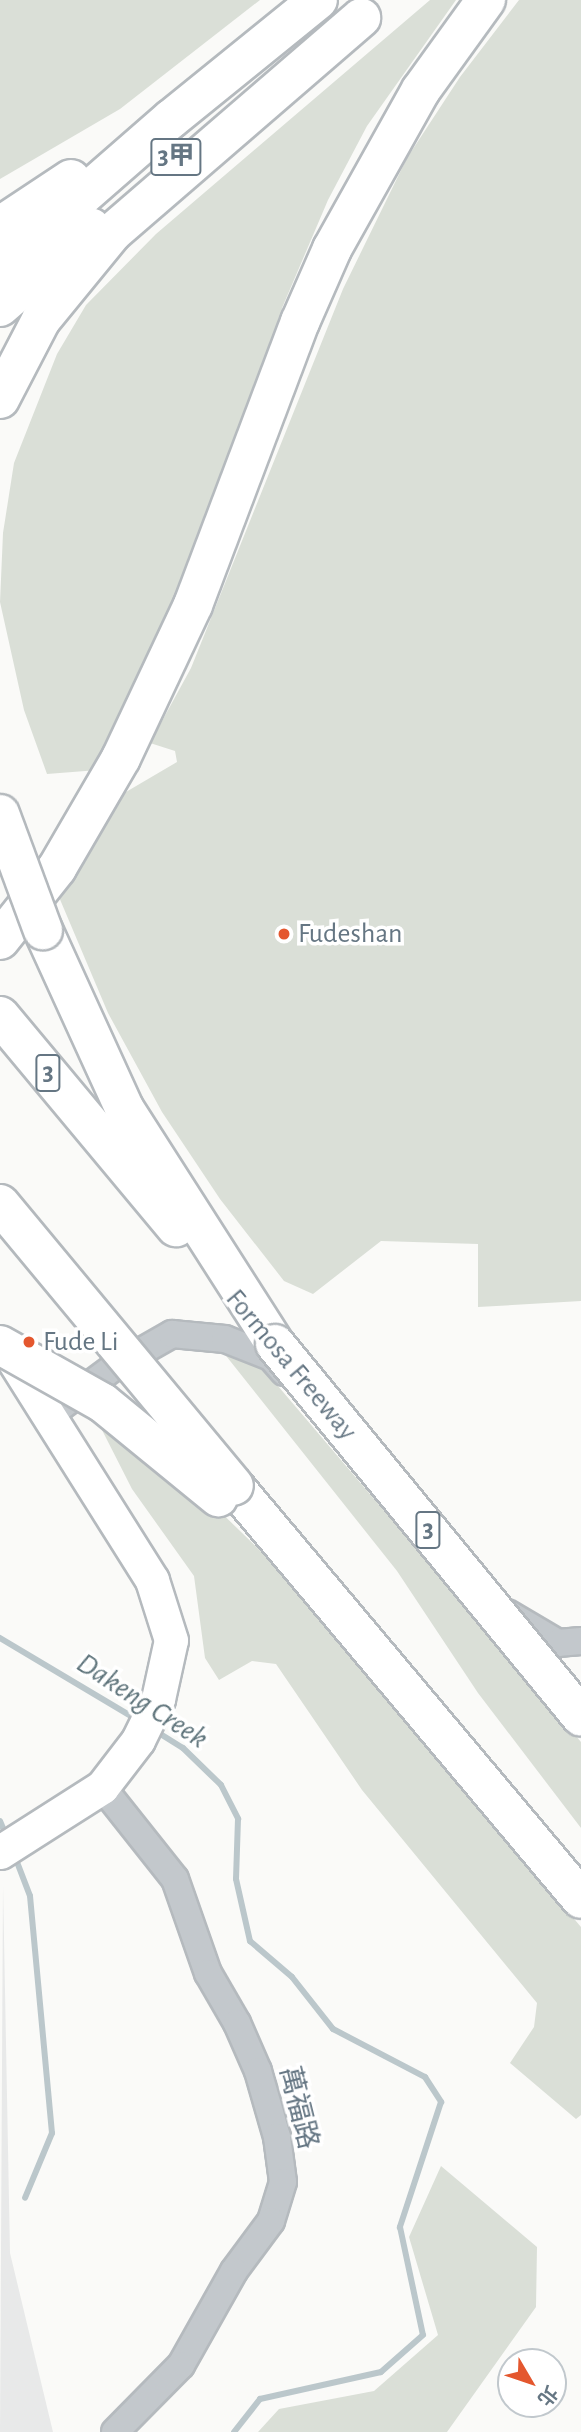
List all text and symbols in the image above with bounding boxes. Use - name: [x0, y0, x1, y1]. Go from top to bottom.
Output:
- road number: 3甲: [150, 134, 202, 180]
- place label: Fudeshan: [298, 917, 403, 951]
- marker: Fudeshan: [276, 926, 292, 942]
- road number: 3: [34, 1050, 62, 1096]
- street label: Formosa Freeway: [218, 1283, 364, 1447]
- place label: Fude Li: [43, 1325, 119, 1359]
- marker: Fude Li: [21, 1334, 37, 1350]
- road number: 3: [414, 1508, 442, 1553]
- water label: Dakeng Creek: [70, 1645, 214, 1757]
- street label: 萬福路: [272, 2063, 324, 2153]
- north arrow: [497, 2348, 567, 2418]
- text: 北: [534, 2382, 561, 2409]

